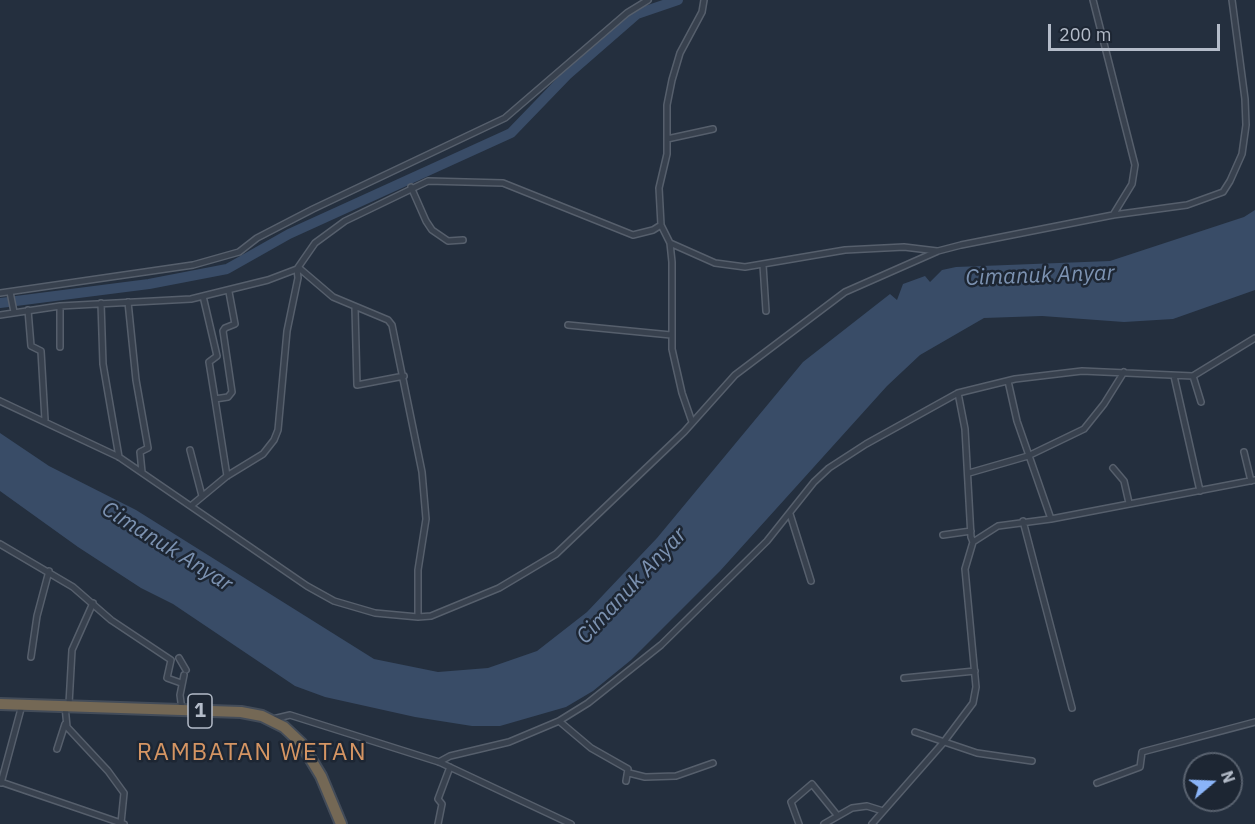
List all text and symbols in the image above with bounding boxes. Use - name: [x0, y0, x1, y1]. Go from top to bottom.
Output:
- scale bar: [1051, 12, 1224, 50]
- text: 200 m: [1059, 23, 1111, 46]
- water label: Cimanuk Anyar: [965, 260, 1115, 292]
- water label: Cimanuk Anyar: [97, 496, 237, 598]
- water label: Cimanuk Anyar: [571, 522, 693, 650]
- road number: 1: [188, 694, 212, 728]
- district label: RAMBATAN WETAN: [137, 739, 367, 767]
- north arrow: [1183, 752, 1243, 812]
- text: N: [1217, 768, 1239, 786]

